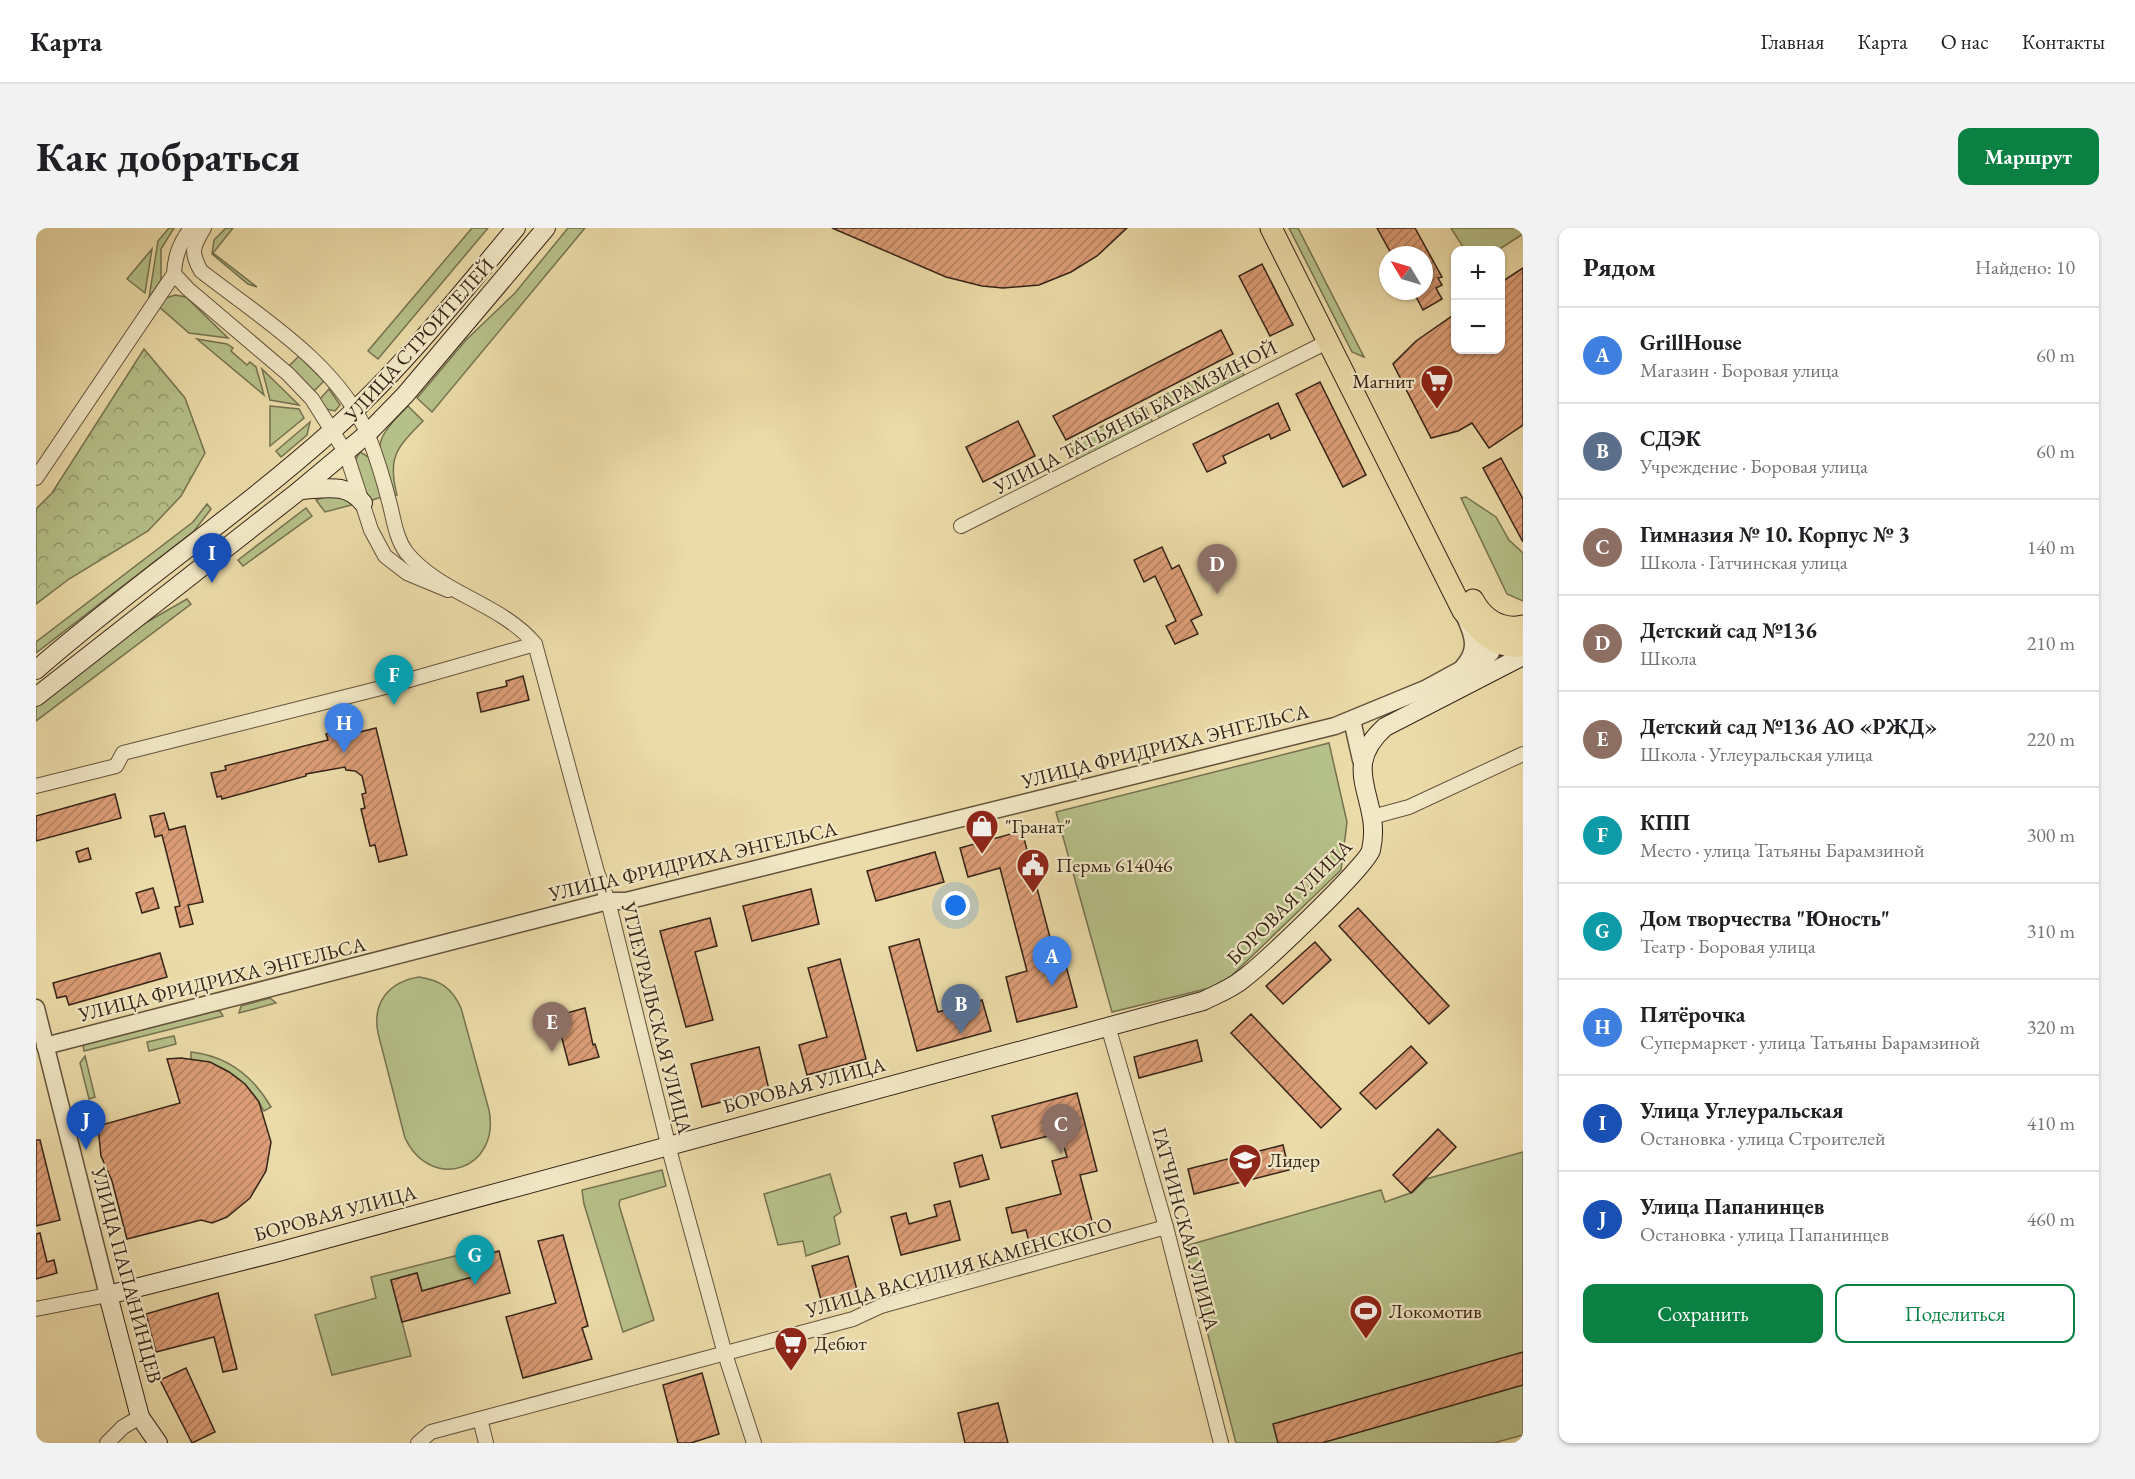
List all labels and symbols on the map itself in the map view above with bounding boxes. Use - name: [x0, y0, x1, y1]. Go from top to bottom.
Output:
- north arrow: [1379, 246, 1433, 300]
- street label: УЛИЦА СТРОИТЕЛЕЙ: [338, 253, 499, 428]
- street label: УЛИЦА ТАТЬЯНЫ БАРАМЗИНОЙ: [988, 334, 1281, 500]
- supermarket icon: Магнит: [1419, 363, 1455, 410]
- place label: Магнит: [1352, 368, 1414, 394]
- pin: I: [192, 534, 231, 583]
- pin: D: [1198, 544, 1236, 594]
- pin: F: [374, 656, 414, 705]
- street label: УЛИЦА ФРИДРИХА ЭНГЕЛЬСА: [1018, 698, 1311, 795]
- pin: H: [324, 704, 364, 753]
- shop icon: "Гранат": [964, 808, 1000, 855]
- place label: "Гранат": [1005, 813, 1071, 839]
- street label: УЛИЦА ФРИДРИХА ЭНГЕЛЬСА: [545, 815, 840, 907]
- street label: БОРОВАЯ УЛИЦА: [1221, 833, 1358, 970]
- public building icon: Пермь 614046: [1015, 847, 1051, 894]
- place label: Пермь 614046: [1056, 852, 1173, 878]
- your location: [941, 891, 970, 920]
- street label: УГЛЕУРАЛЬСКАЯ УЛИЦА: [615, 898, 698, 1137]
- street label: УЛИЦА ФРИДРИХА ЭНГЕЛЬСА: [75, 931, 368, 1028]
- pin: A: [1032, 936, 1072, 986]
- pin: B: [942, 984, 980, 1034]
- pin: E: [532, 1002, 572, 1052]
- street label: БОРОВАЯ УЛИЦА: [720, 1051, 888, 1119]
- pin: J: [67, 1100, 106, 1150]
- pin: C: [1042, 1104, 1080, 1154]
- street label: ГАТЧИНСКАЯ УЛИЦА: [1146, 1124, 1226, 1334]
- school or university icon: Лидер: [1227, 1142, 1263, 1189]
- place label: Лидер: [1268, 1147, 1320, 1173]
- street label: УЛИЦА ПАПАНИНЦЕВ: [85, 1163, 168, 1386]
- street label: БОРОВАЯ УЛИЦА: [251, 1179, 419, 1247]
- street label: УЛИЦА ВАСИЛИЯ КАМЕНСКОГО: [802, 1211, 1115, 1324]
- pin: G: [456, 1236, 494, 1285]
- sports icon: Локомотив: [1348, 1293, 1384, 1340]
- place label: Локомотив: [1389, 1298, 1482, 1324]
- supermarket icon: Дебют: [773, 1325, 809, 1372]
- place label: Дебют: [814, 1330, 867, 1356]

